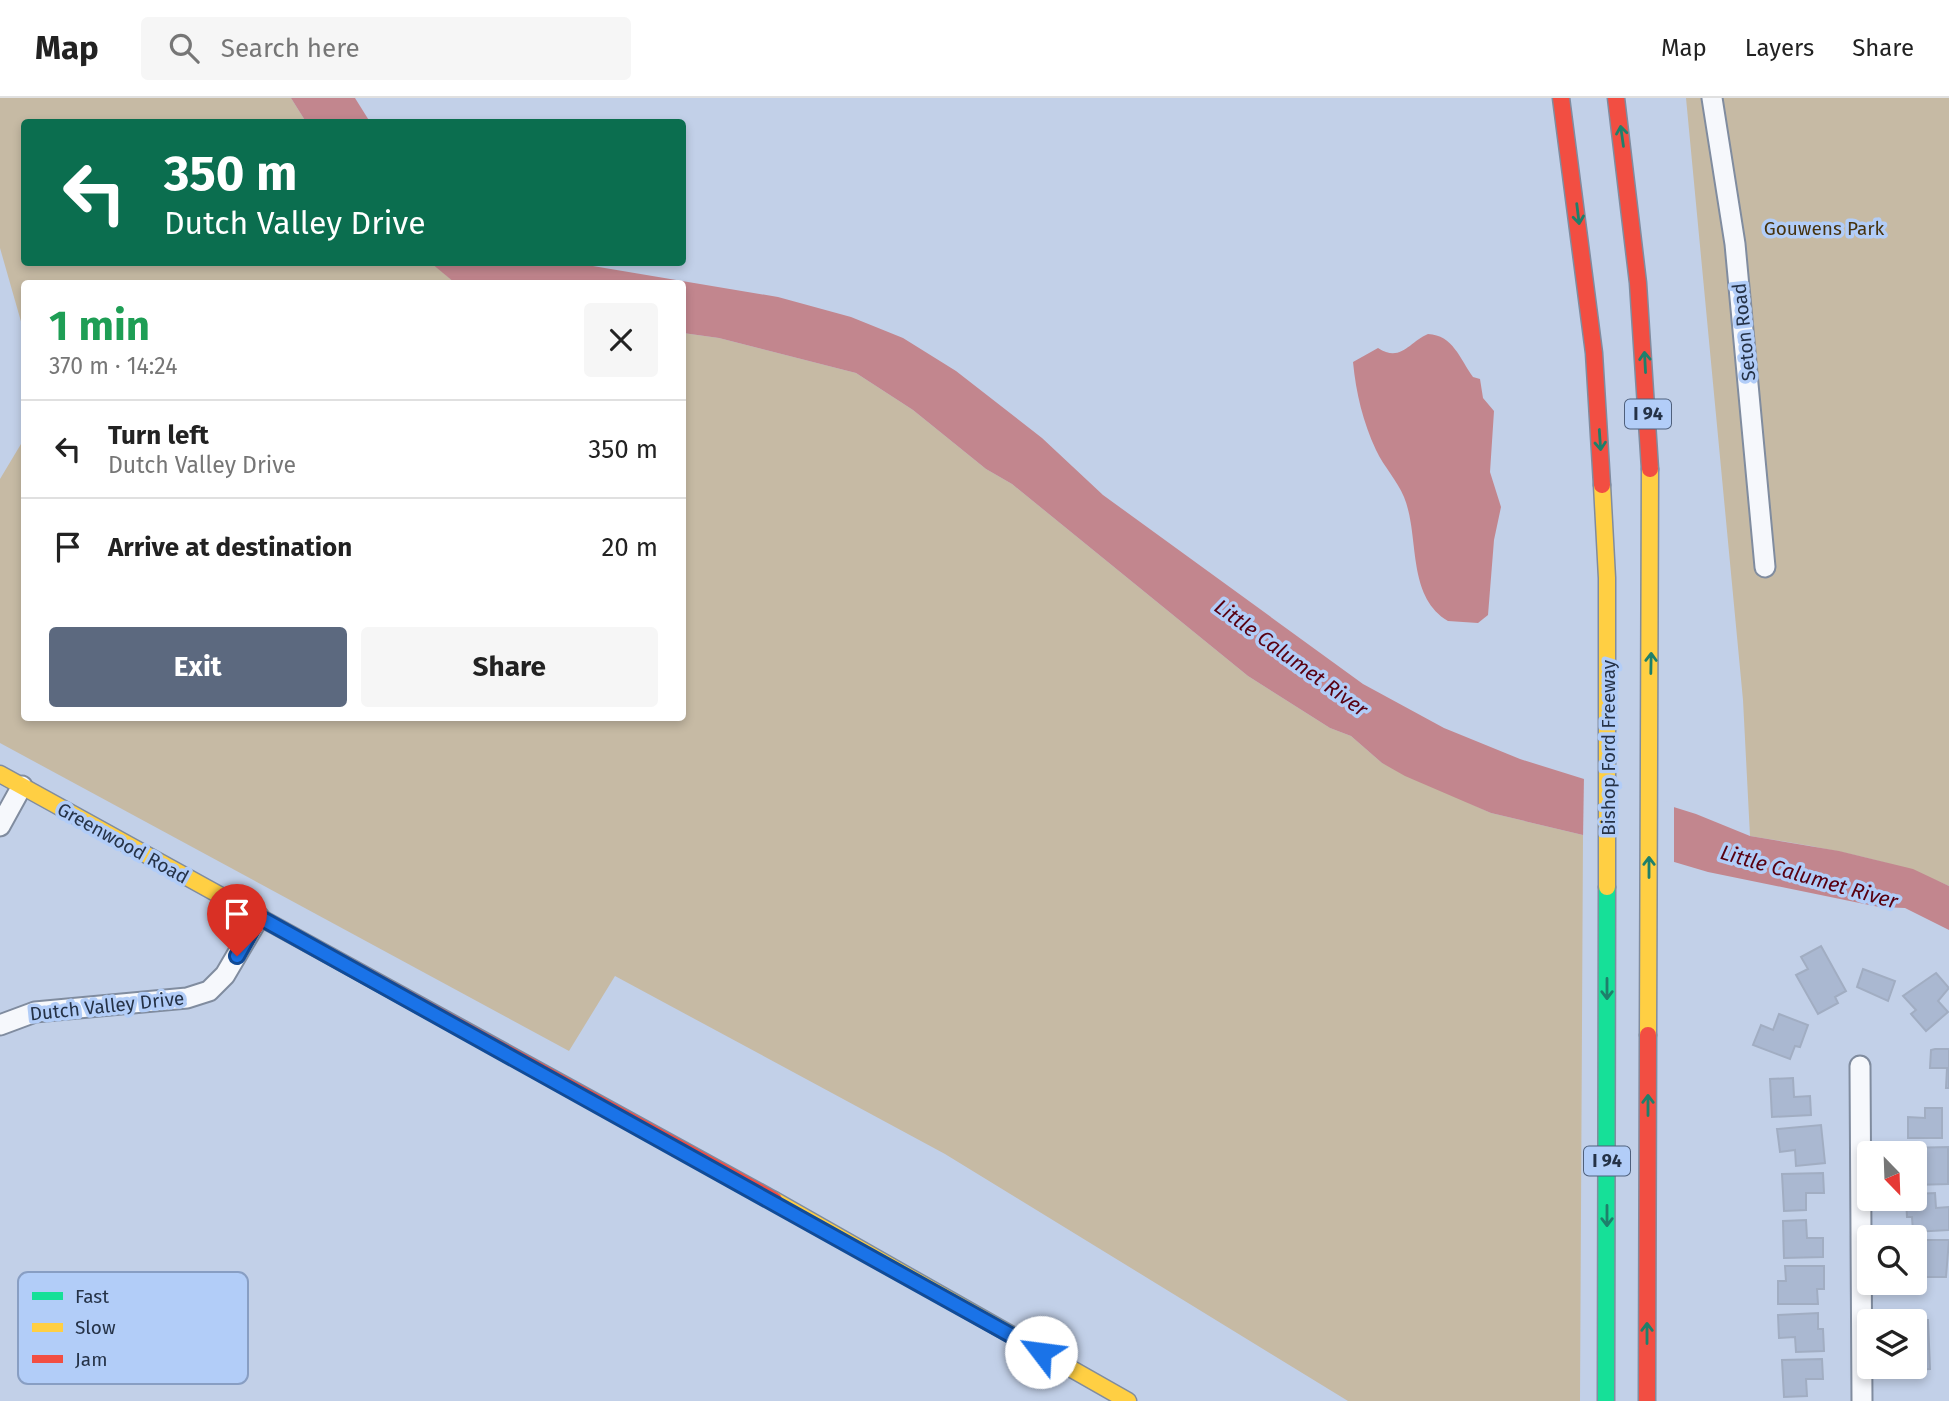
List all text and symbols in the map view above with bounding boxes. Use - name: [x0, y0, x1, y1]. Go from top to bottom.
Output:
- search box: [141, 17, 631, 80]
- text: Map: [35, 28, 99, 68]
- icon: search: [165, 29, 203, 67]
- text: Search here: [221, 33, 360, 64]
- text: Map: [1661, 34, 1707, 62]
- text: Layers: [1745, 34, 1814, 62]
- text: Share: [1852, 34, 1914, 62]
- one-way arrow: [1615, 125, 1628, 148]
- text: 350 m: [164, 144, 297, 203]
- icon: left: [49, 147, 140, 238]
- one-way arrow: [1571, 202, 1584, 225]
- text: Dutch Valley Drive: [164, 204, 426, 242]
- park label: Gouwens Park: [1764, 217, 1885, 240]
- street label: Seton Road: [1727, 282, 1761, 382]
- text: 1 min: [49, 301, 150, 351]
- button: close: [584, 303, 658, 377]
- one-way arrow: [1639, 351, 1652, 374]
- text: 370 m · 14:24: [49, 352, 177, 380]
- road number: I 94: [1625, 400, 1671, 428]
- text: Turn left: [108, 420, 209, 451]
- one-way arrow: [1594, 429, 1607, 451]
- icon: left: [49, 430, 87, 468]
- text: 350 m: [588, 434, 658, 465]
- text: Dutch Valley Drive: [108, 451, 296, 479]
- icon: arrive: [49, 528, 87, 566]
- text: Arrive at destination: [108, 532, 352, 563]
- text: 20 m: [601, 532, 658, 563]
- water label: Little Calumet River: [1209, 594, 1374, 723]
- button: Exit: [49, 627, 347, 707]
- button: Share: [361, 627, 658, 707]
- one-way arrow: [1644, 651, 1657, 674]
- street label: Bishop Ford Freeway: [1597, 659, 1620, 836]
- street label: Greenwood Road: [53, 797, 193, 889]
- water label: Little Calumet River: [1717, 839, 1902, 915]
- one-way arrow: [1642, 856, 1656, 879]
- pin: [207, 884, 267, 956]
- icon: arrive: [218, 895, 256, 933]
- one-way arrow: [1600, 977, 1614, 1000]
- street label: Dutch Valley Drive: [29, 986, 185, 1026]
- one-way arrow: [1641, 1094, 1655, 1117]
- north arrow: [1857, 1141, 1927, 1211]
- map controls: [1857, 1141, 1927, 1379]
- road number: I 94: [1584, 1146, 1630, 1176]
- one-way arrow: [1600, 1205, 1614, 1228]
- button: search: [1857, 1225, 1927, 1295]
- legend: [18, 1272, 248, 1384]
- text: Fast: [75, 1285, 109, 1308]
- button: layers: [1857, 1309, 1927, 1379]
- position arrow: [1004, 1315, 1078, 1389]
- text: Slow: [75, 1316, 116, 1339]
- one-way arrow: [1640, 1322, 1654, 1345]
- text: Jam: [75, 1348, 107, 1371]

